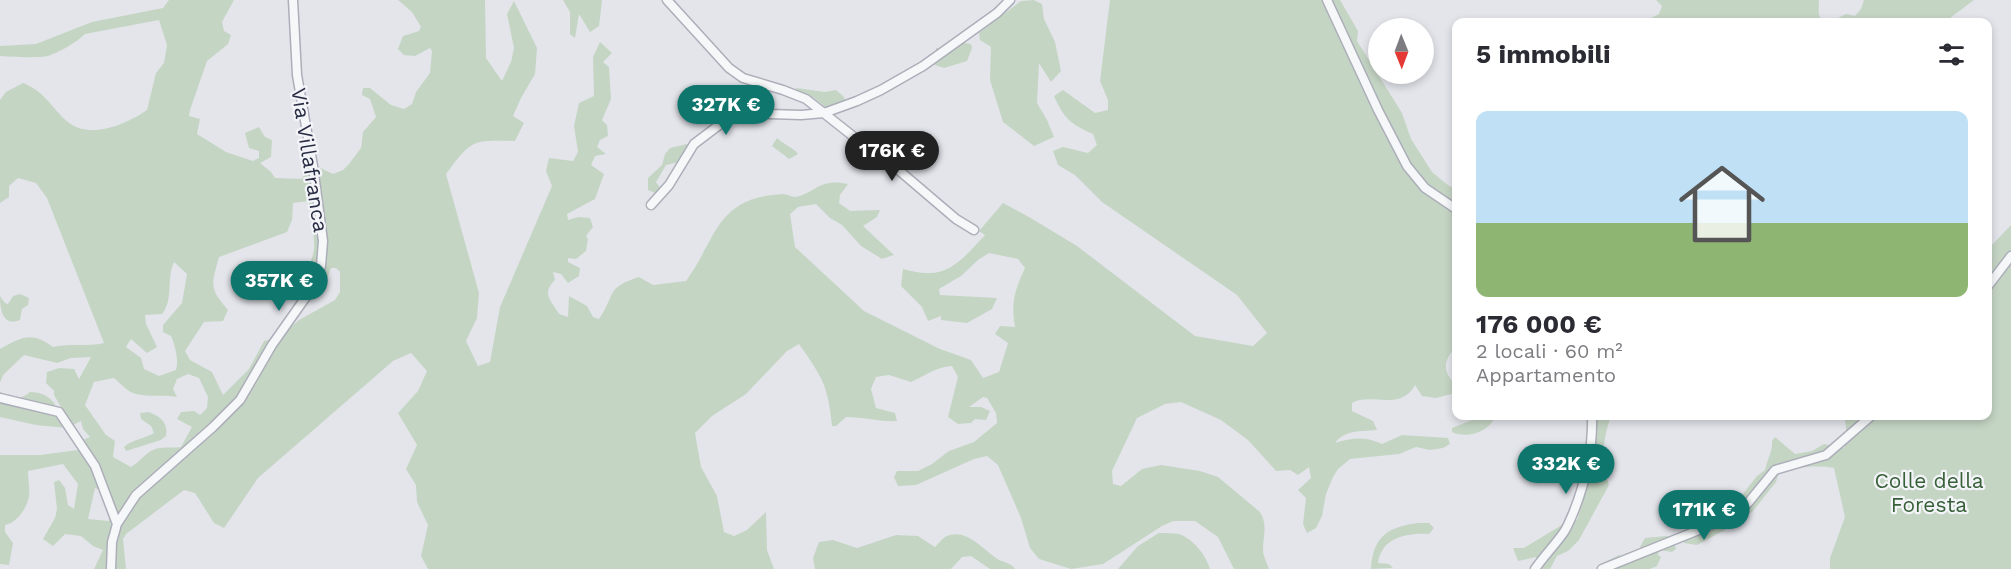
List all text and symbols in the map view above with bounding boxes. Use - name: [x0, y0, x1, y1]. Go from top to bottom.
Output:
- north arrow: [1368, 18, 1434, 84]
- map controls: [1368, 18, 1434, 84]
- icon: filters: [1935, 38, 1968, 71]
- text: 5 immobili: [1476, 39, 1611, 69]
- pin: 327K €: [677, 85, 775, 136]
- street label: Via Villafranca: [286, 86, 334, 234]
- text: 327K €: [691, 92, 761, 116]
- pin: 176K €: [843, 131, 941, 182]
- text: 176K €: [859, 138, 925, 162]
- icon: home: [1668, 150, 1776, 258]
- pin: 357K €: [230, 261, 328, 312]
- text: 357K €: [245, 268, 313, 292]
- text: 176 000 €: [1476, 309, 1602, 339]
- text: 2 locali · 60 m²: [1476, 339, 1623, 363]
- text: Appartamento: [1476, 363, 1616, 387]
- pin: 332K €: [1517, 444, 1615, 495]
- text: 332K €: [1531, 451, 1601, 475]
- park label: Colle della Foresta: [1874, 468, 1984, 517]
- pin: 171K €: [1655, 490, 1753, 541]
- text: 171K €: [1673, 497, 1735, 521]

